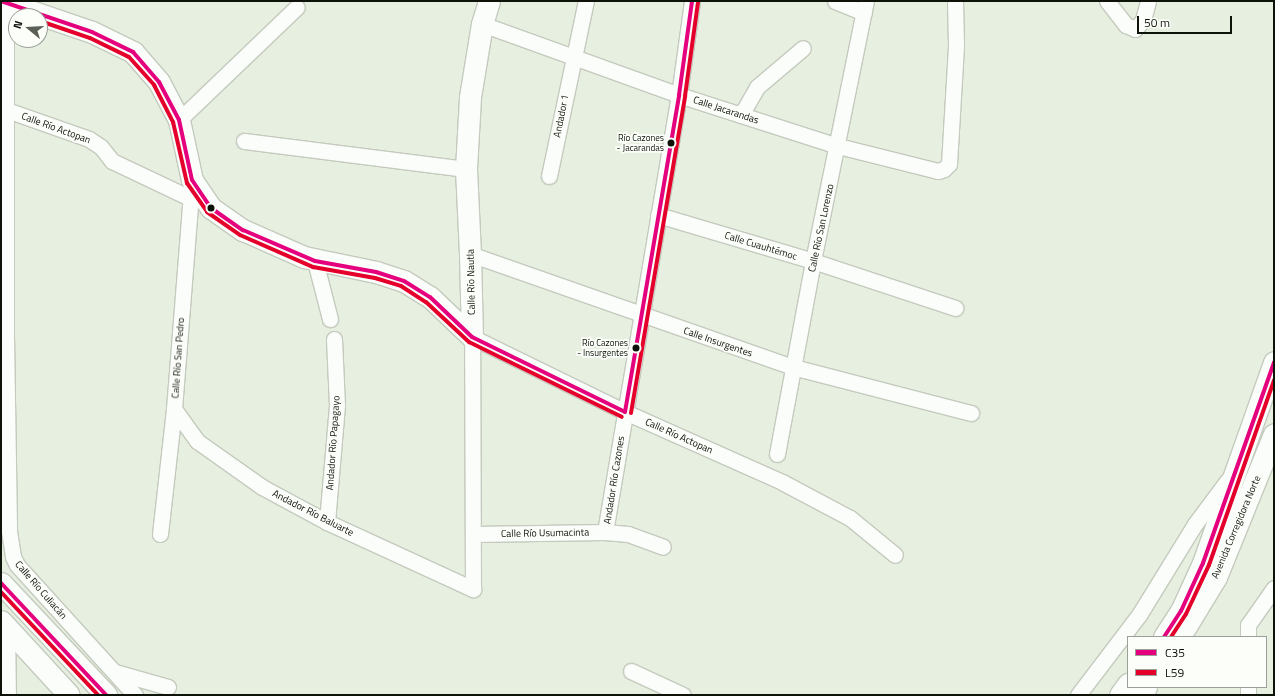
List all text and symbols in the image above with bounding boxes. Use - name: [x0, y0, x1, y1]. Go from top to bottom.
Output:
- north arrow: [8, 8, 48, 48]
- scale bar: [1139, 8, 1234, 34]
- text: 50 m: [1144, 13, 1170, 32]
- text: N: [9, 19, 26, 31]
- street label: Andador 1: [551, 94, 571, 138]
- street label: Calle Jacarandas: [692, 94, 760, 126]
- street label: Calle Río Actopan: [20, 110, 92, 146]
- place label: Río Cazones - Jacarandas: [617, 133, 664, 154]
- marker: Río Cazones - Jacarandas: [666, 138, 676, 148]
- street label: Calle Río San Lorenzo: [806, 183, 836, 273]
- unlabelled marker: [206, 203, 216, 213]
- street label: Calle Cuauhtémoc: [723, 229, 799, 263]
- street label: Calle Río Nautla: [464, 249, 478, 315]
- street label: Calle Río San Pedro: [169, 317, 187, 399]
- street label: Calle Insurgentes: [682, 325, 754, 359]
- place label: Río Cazones - Insurgentes: [577, 338, 628, 359]
- marker: Río Cazones - Insurgentes: [631, 343, 641, 353]
- street label: Andador Río Papagayo: [324, 395, 342, 491]
- street label: Calle Río Actopan: [643, 416, 715, 456]
- street label: Andador Río Cazones: [601, 435, 627, 525]
- street label: Avenida Corregidora Norte: [1209, 474, 1263, 580]
- street label: Andador Río Baluarte: [270, 487, 356, 539]
- street label: Calle Río Usumacinta: [501, 526, 589, 540]
- street label: Calle Río Culiacán: [13, 559, 69, 621]
- legend: [1127, 636, 1267, 688]
- text: C35: [1165, 643, 1185, 662]
- text: L59: [1165, 663, 1184, 682]

